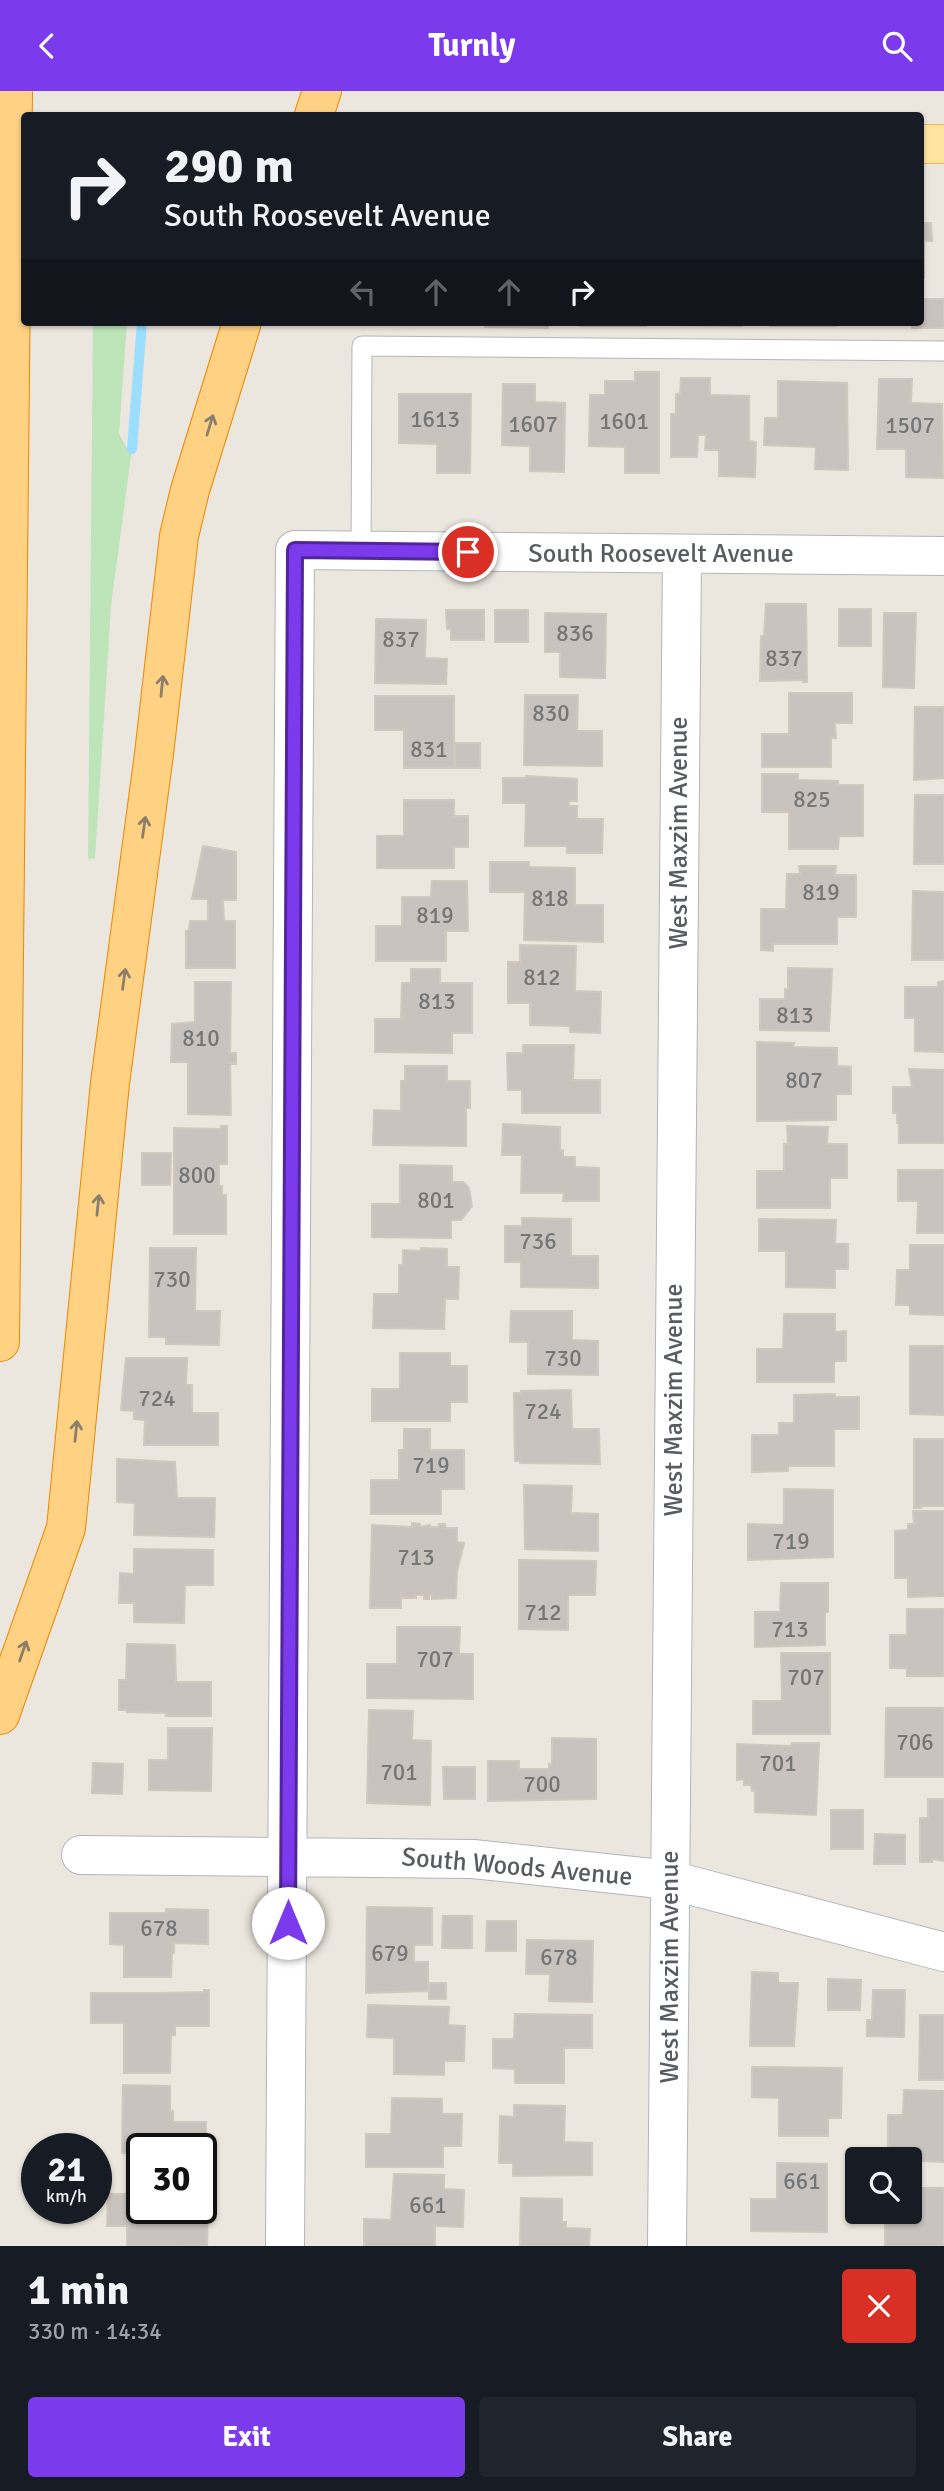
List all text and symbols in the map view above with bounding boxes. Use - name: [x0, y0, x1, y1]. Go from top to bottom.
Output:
- text: Turnly: [429, 26, 515, 65]
- icon: back: [28, 27, 66, 65]
- icon: search: [878, 27, 916, 65]
- text: 290 m: [164, 136, 294, 196]
- icon: right: [49, 140, 140, 231]
- text: South Roosevelt Avenue: [164, 196, 491, 235]
- icon: left: [344, 273, 382, 311]
- icon: ahead: [417, 273, 455, 311]
- icon: ahead: [490, 273, 528, 311]
- icon: right: [563, 273, 601, 311]
- house number: 1613: [410, 405, 460, 434]
- house number: 1601: [599, 407, 649, 436]
- house number: 1607: [508, 410, 558, 439]
- house number: 1507: [885, 411, 935, 440]
- one-way arrow: [204, 414, 217, 436]
- pin: [438, 522, 498, 582]
- icon: arrive: [449, 533, 487, 571]
- street label: South Roosevelt Avenue: [528, 538, 794, 570]
- house number: 836: [556, 619, 594, 648]
- house number: 837: [382, 625, 420, 654]
- house number: 837: [765, 644, 803, 673]
- one-way arrow: [155, 675, 168, 698]
- house number: 830: [532, 699, 570, 728]
- street label: West Maxzim Avenue: [663, 717, 695, 949]
- house number: 831: [410, 735, 448, 764]
- house number: 825: [793, 785, 831, 814]
- one-way arrow: [138, 816, 151, 838]
- house number: 819: [802, 878, 840, 907]
- house number: 818: [531, 884, 569, 913]
- house number: 819: [416, 901, 454, 930]
- house number: 812: [523, 963, 561, 992]
- one-way arrow: [117, 968, 130, 991]
- house number: 813: [418, 987, 456, 1016]
- house number: 813: [776, 1001, 814, 1030]
- house number: 810: [182, 1024, 220, 1053]
- house number: 807: [785, 1066, 823, 1095]
- house number: 800: [178, 1161, 216, 1190]
- house number: 801: [417, 1186, 455, 1215]
- one-way arrow: [92, 1194, 105, 1216]
- house number: 736: [519, 1227, 557, 1256]
- house number: 730: [153, 1265, 191, 1294]
- street label: West Maxzim Avenue: [658, 1284, 690, 1516]
- house number: 730: [544, 1344, 582, 1373]
- house number: 724: [138, 1384, 176, 1413]
- house number: 724: [524, 1397, 562, 1426]
- one-way arrow: [69, 1420, 82, 1443]
- house number: 719: [412, 1451, 450, 1480]
- house number: 719: [772, 1527, 810, 1556]
- house number: 713: [397, 1543, 435, 1572]
- house number: 712: [524, 1598, 562, 1627]
- house number: 713: [771, 1615, 809, 1644]
- one-way arrow: [18, 1640, 30, 1662]
- house number: 707: [416, 1645, 454, 1674]
- house number: 707: [787, 1663, 825, 1692]
- house number: 706: [896, 1728, 934, 1757]
- house number: 701: [759, 1749, 797, 1778]
- house number: 701: [380, 1758, 418, 1787]
- house number: 700: [523, 1770, 561, 1799]
- street label: South Woods Avenue: [400, 1841, 634, 1893]
- street label: West Maxzim Avenue: [654, 1851, 686, 2083]
- position arrow: [251, 1886, 325, 1960]
- house number: 678: [140, 1914, 178, 1943]
- house number: 679: [371, 1939, 409, 1968]
- house number: 678: [540, 1943, 578, 1972]
- speed limit sign: 30: [126, 2133, 217, 2224]
- map controls: [845, 2147, 922, 2224]
- button: search: [845, 2147, 922, 2224]
- text: 21: [48, 2148, 85, 2191]
- house number: 661: [783, 2167, 821, 2196]
- text: km/h: [46, 2185, 87, 2207]
- house number: 661: [409, 2191, 447, 2220]
- text: 1 min: [28, 2265, 129, 2316]
- button: close: [842, 2269, 916, 2343]
- text: 330 m · 14:34: [28, 2317, 162, 2346]
- button: Exit: [28, 2397, 465, 2477]
- button: Share: [479, 2397, 916, 2477]

